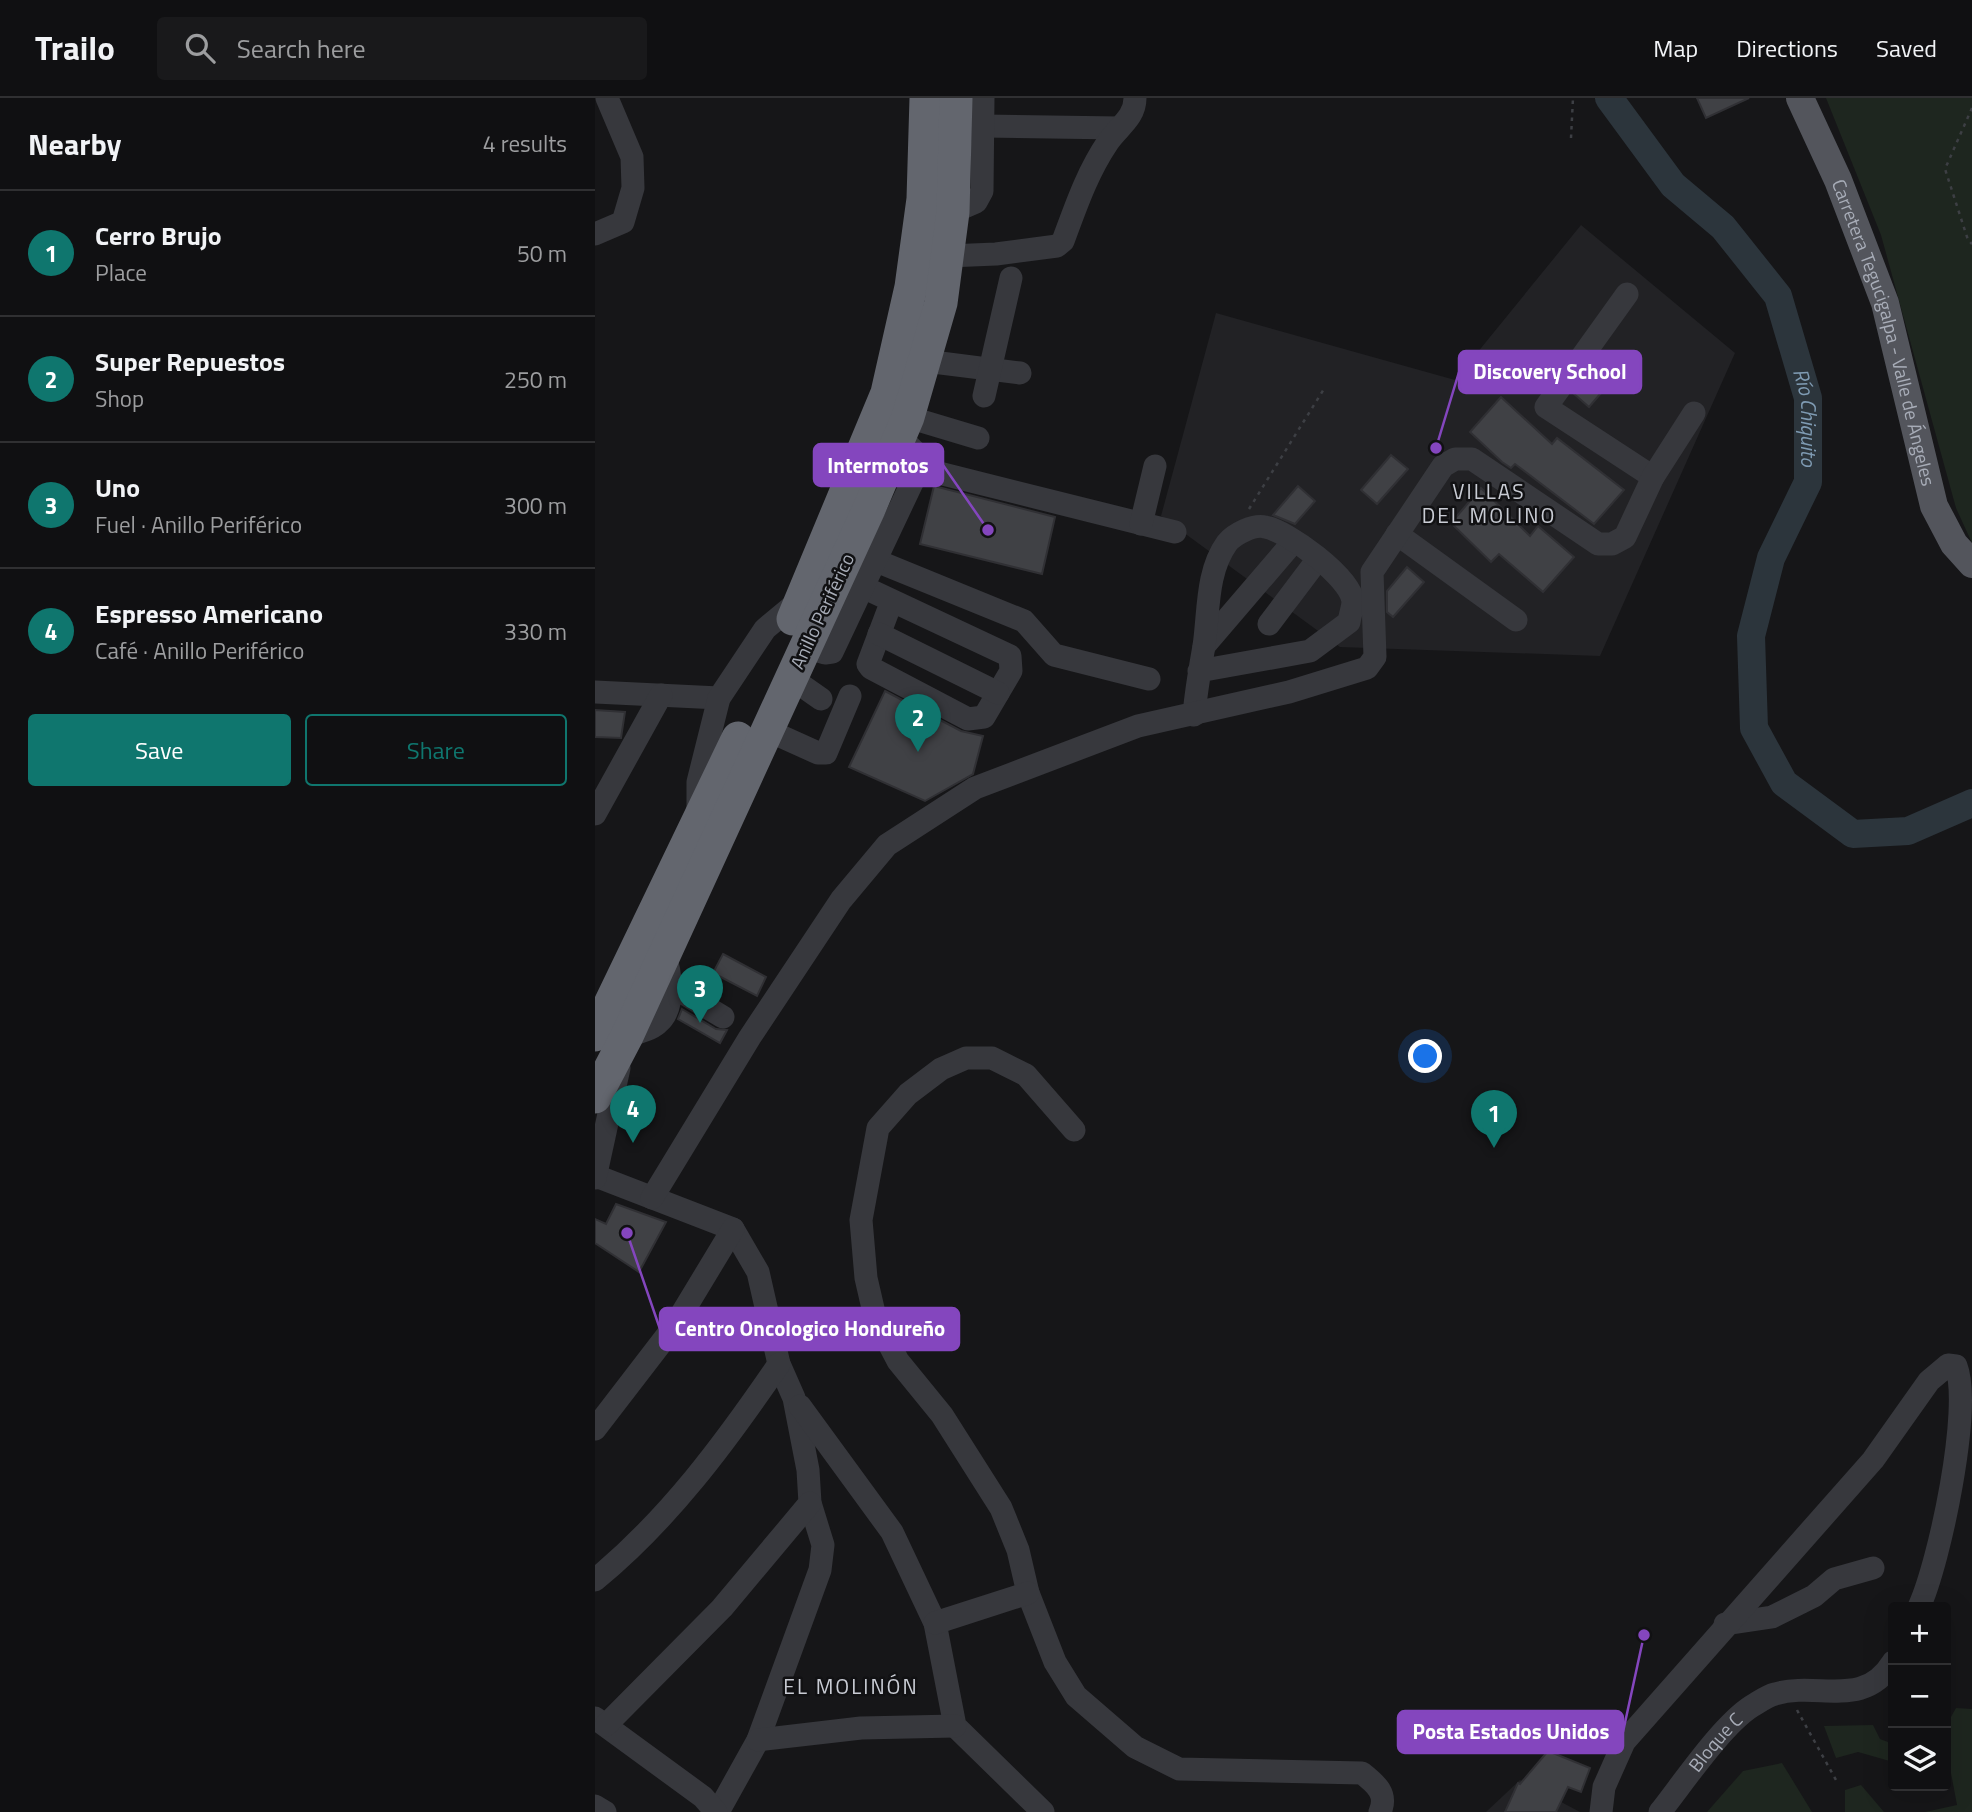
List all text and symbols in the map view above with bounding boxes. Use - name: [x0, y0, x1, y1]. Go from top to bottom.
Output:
- search box: [157, 17, 647, 80]
- text: Trailo: [35, 23, 115, 73]
- icon: search: [181, 29, 219, 67]
- text: Search here: [237, 29, 366, 68]
- text: Map: [1653, 30, 1698, 66]
- text: Directions: [1736, 30, 1838, 66]
- text: Saved: [1876, 30, 1937, 66]
- text: Nearby: [28, 121, 121, 167]
- text: 4 results: [483, 126, 567, 161]
- street label: Carretera Tegucigalpa - Valle de Ángeles: [1825, 175, 1944, 489]
- text: Cerro Brujo: [95, 216, 222, 255]
- text: 1: [45, 236, 57, 271]
- text: 50 m: [517, 236, 567, 271]
- text: Place: [95, 255, 147, 290]
- text: Super Repuestos: [95, 342, 285, 381]
- callout: Discovery School: [1459, 351, 1641, 393]
- text: Discovery School: [1473, 355, 1627, 387]
- text: 2: [45, 362, 57, 397]
- text: 250 m: [504, 362, 567, 397]
- water label: Río Chiquito: [1785, 364, 1825, 467]
- text: Shop: [95, 381, 144, 416]
- callout: Intermotos: [814, 444, 943, 486]
- text: Intermotos: [827, 449, 929, 481]
- text: Uno: [95, 468, 140, 507]
- district label: VILLAS DEL MOLINO: [1422, 475, 1556, 531]
- text: 3: [45, 488, 57, 523]
- text: 300 m: [504, 488, 567, 523]
- text: Fuel · Anillo Periférico: [95, 507, 302, 542]
- street label: Anillo Periférico: [782, 548, 861, 673]
- text: Espresso Americano: [95, 594, 323, 633]
- text: 4: [45, 614, 57, 649]
- text: 330 m: [504, 614, 567, 649]
- text: Café · Anillo Periférico: [95, 633, 304, 668]
- pin: 2: [895, 694, 941, 752]
- button: Save: [28, 714, 291, 786]
- button: Share: [305, 714, 567, 786]
- pin: 3: [677, 965, 723, 1023]
- your location: [1408, 1039, 1442, 1073]
- pin: 4: [610, 1085, 656, 1143]
- pin: 1: [1471, 1090, 1517, 1148]
- callout: Centro Oncologico Hondureño: [660, 1308, 959, 1350]
- text: Centro Oncologico Hondureño: [675, 1312, 945, 1344]
- map controls: [1888, 1602, 1951, 1791]
- button: +: [1888, 1602, 1951, 1665]
- button: −: [1888, 1665, 1951, 1728]
- district label: EL MOLINÓN: [783, 1670, 919, 1702]
- street label: Bloque C: [1681, 1705, 1749, 1778]
- callout: Posta Estados Unidos: [1398, 1711, 1623, 1753]
- text: Posta Estados Unidos: [1413, 1715, 1610, 1747]
- button: layers: [1888, 1728, 1951, 1791]

